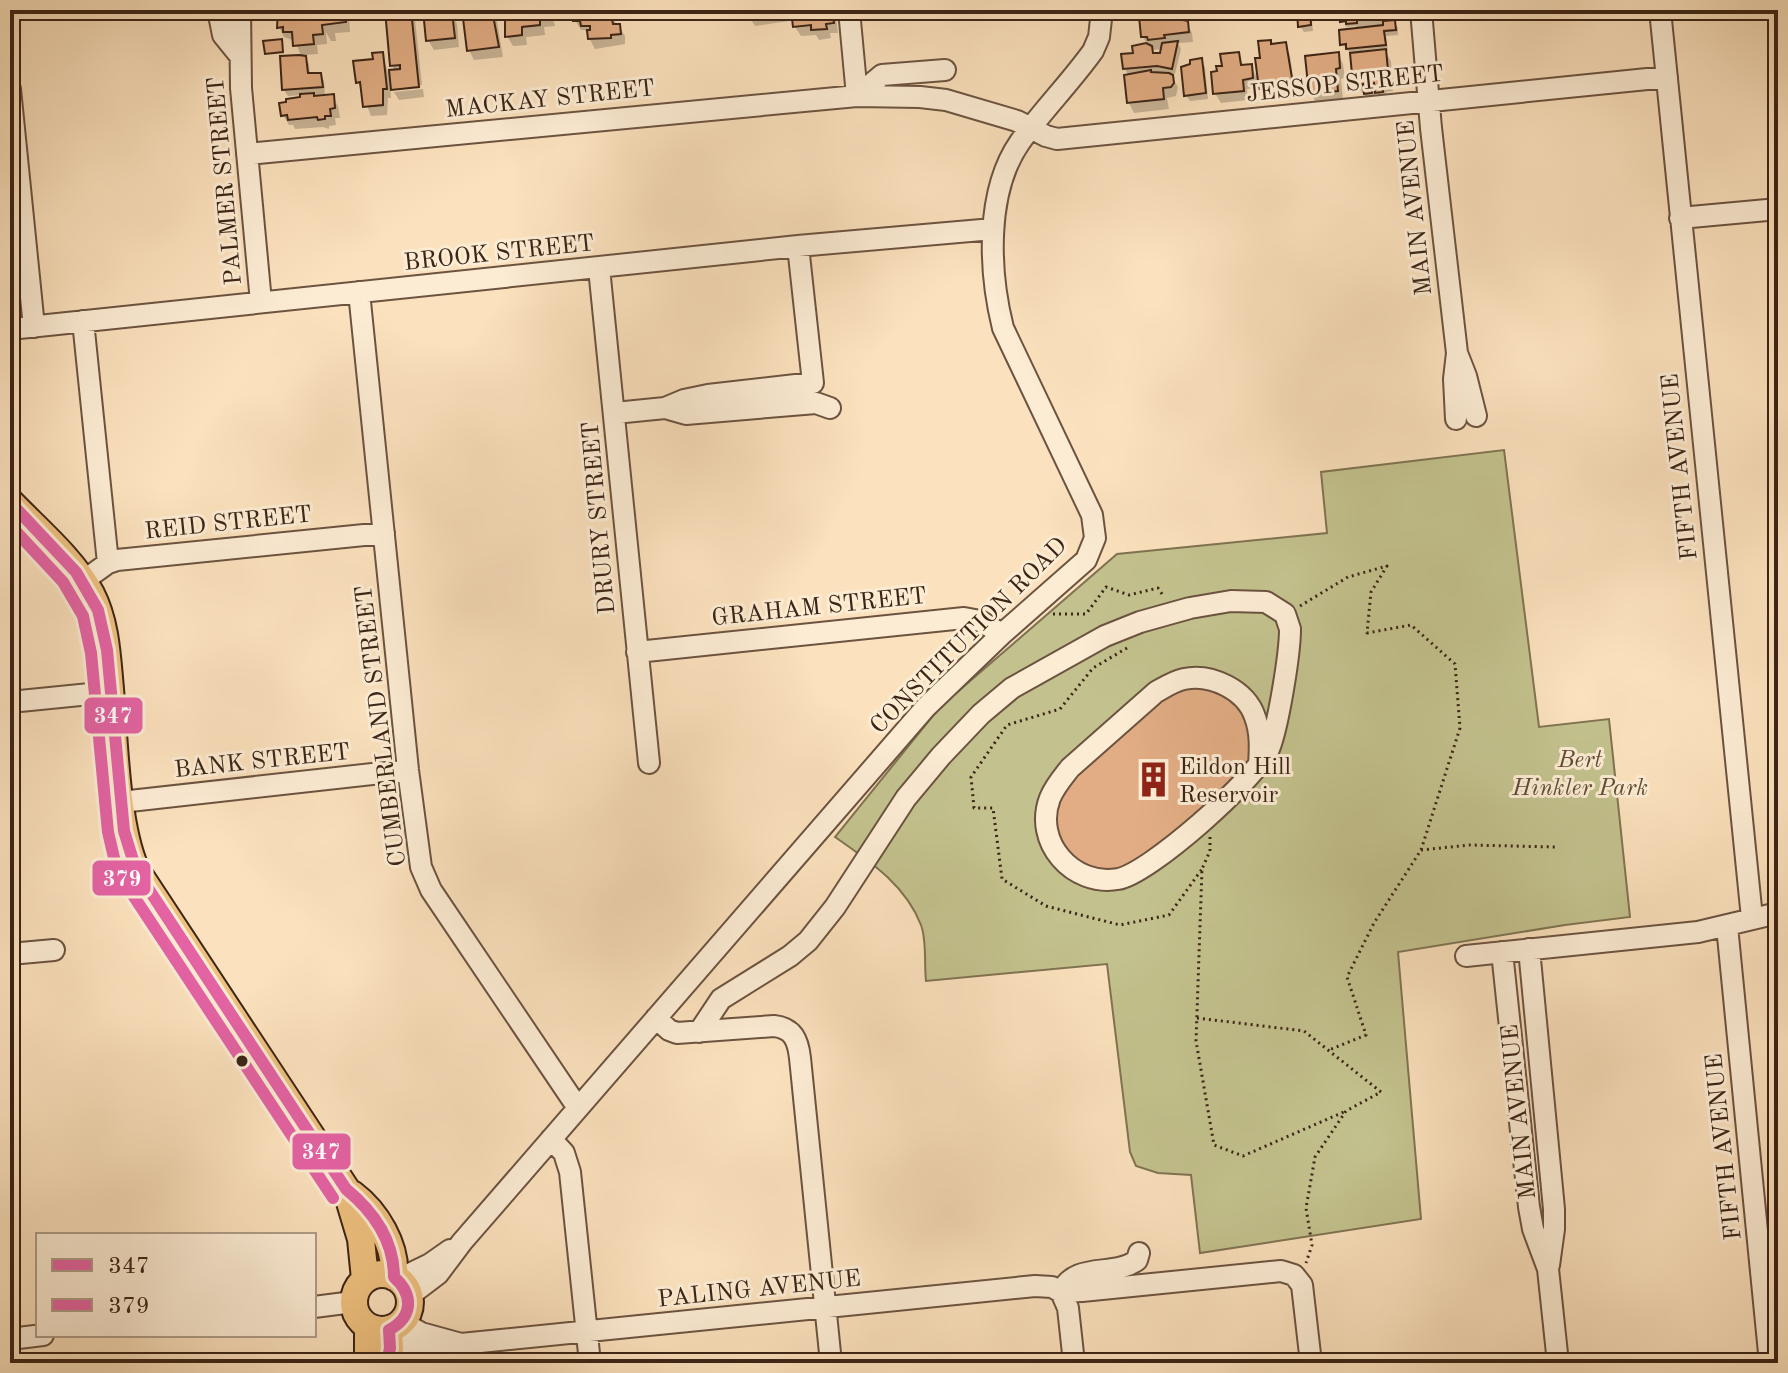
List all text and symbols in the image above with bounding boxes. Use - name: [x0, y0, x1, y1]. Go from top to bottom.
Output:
- street label: JESSOP STREET: [1245, 63, 1445, 107]
- street label: PALMER STREET: [205, 76, 247, 286]
- street label: MACKAY STREET: [444, 77, 656, 123]
- street label: MAIN AVENUE: [1395, 119, 1437, 297]
- street label: BROOK STREET: [403, 232, 596, 276]
- street label: FIFTH AVENUE: [1659, 372, 1703, 561]
- street label: DRURY STREET: [580, 420, 620, 615]
- street label: REID STREET: [143, 503, 313, 545]
- street label: CONSTITUTION ROAD: [867, 534, 1072, 739]
- street label: CUMBERLAND STREET: [353, 584, 411, 868]
- street label: GRAHAM STREET: [710, 585, 928, 631]
- line badge: 347: [83, 696, 144, 735]
- text: 347: [94, 706, 132, 728]
- street label: BANK STREET: [173, 741, 351, 783]
- park label: Bert Hinkler Park: [1511, 749, 1648, 801]
- place label: Eildon Hill Reservoir: [1179, 756, 1291, 808]
- building icon: Eildon Hill Reservoir: [1134, 761, 1172, 799]
- line badge: 379: [91, 859, 152, 897]
- text: 379: [103, 869, 141, 891]
- street label: MAIN AVENUE: [1499, 1023, 1541, 1201]
- street label: FIFTH AVENUE: [1703, 1052, 1747, 1241]
- unlabelled marker: [234, 1053, 250, 1069]
- line badge: 347: [291, 1132, 352, 1171]
- text: 347: [302, 1142, 340, 1164]
- legend: [36, 1233, 316, 1337]
- text: 347: [108, 1255, 150, 1279]
- street label: PALING AVENUE: [656, 1267, 862, 1313]
- text: 379: [108, 1295, 150, 1319]

